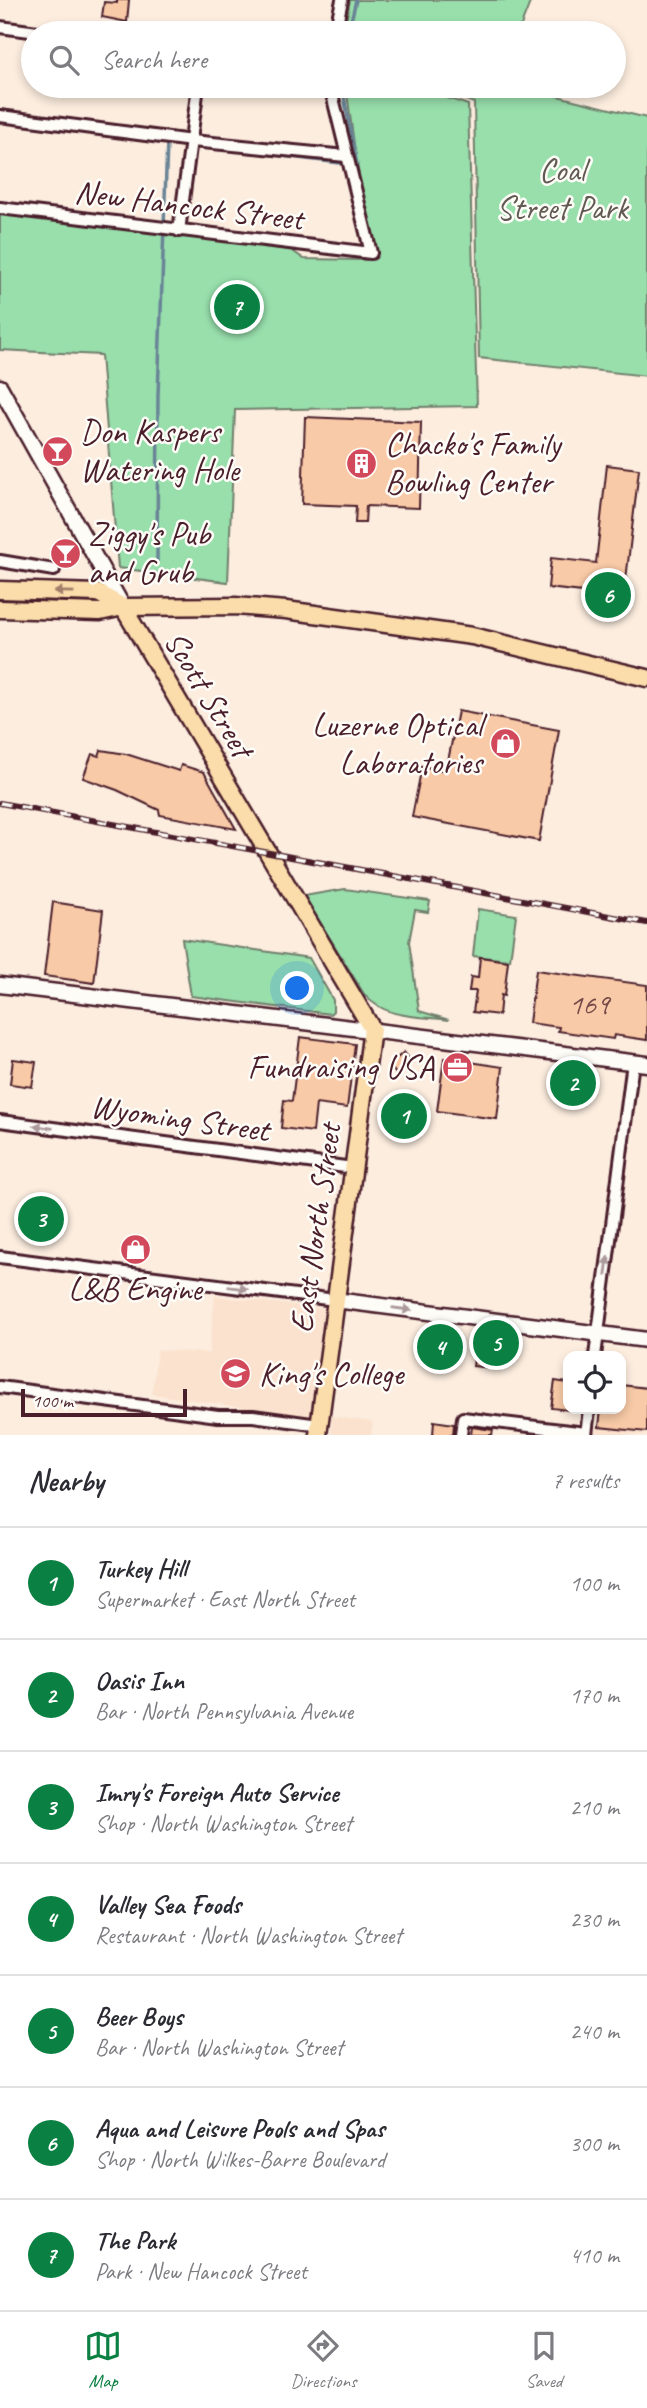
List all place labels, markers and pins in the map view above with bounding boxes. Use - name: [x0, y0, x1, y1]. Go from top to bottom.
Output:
- pin: 7: [214, 281, 260, 333]
- place label: Don Kaspers Watering Hole: [80, 411, 241, 491]
- place label: Chacko's Family Bowling Center: [385, 423, 563, 503]
- bar icon: Don Kaspers Watering Hole: [40, 434, 74, 468]
- building icon: Chacko's Family Bowling Center: [345, 446, 379, 480]
- place label: Ziggy's Pub and Grub: [88, 513, 212, 593]
- bar icon: Ziggy's Pub and Grub: [48, 536, 82, 570]
- pin: 6: [585, 569, 631, 621]
- place label: Luzerne Optical Laboratories: [312, 704, 487, 784]
- shop icon: Luzerne Optical Laboratories: [488, 727, 522, 761]
- place label: Fundraising USA: [248, 1046, 435, 1088]
- office icon: Fundraising USA: [440, 1050, 474, 1084]
- pin: 2: [550, 1057, 596, 1109]
- pin: 1: [381, 1090, 427, 1142]
- pin: 3: [18, 1193, 64, 1245]
- shop icon: L&B Engine: [118, 1232, 152, 1266]
- place label: L&B Engine: [68, 1268, 204, 1310]
- pin: 5: [473, 1317, 519, 1369]
- pin: 4: [417, 1321, 463, 1373]
- place label: King's College: [259, 1353, 405, 1395]
- school or university icon: King's College: [219, 1357, 253, 1391]

